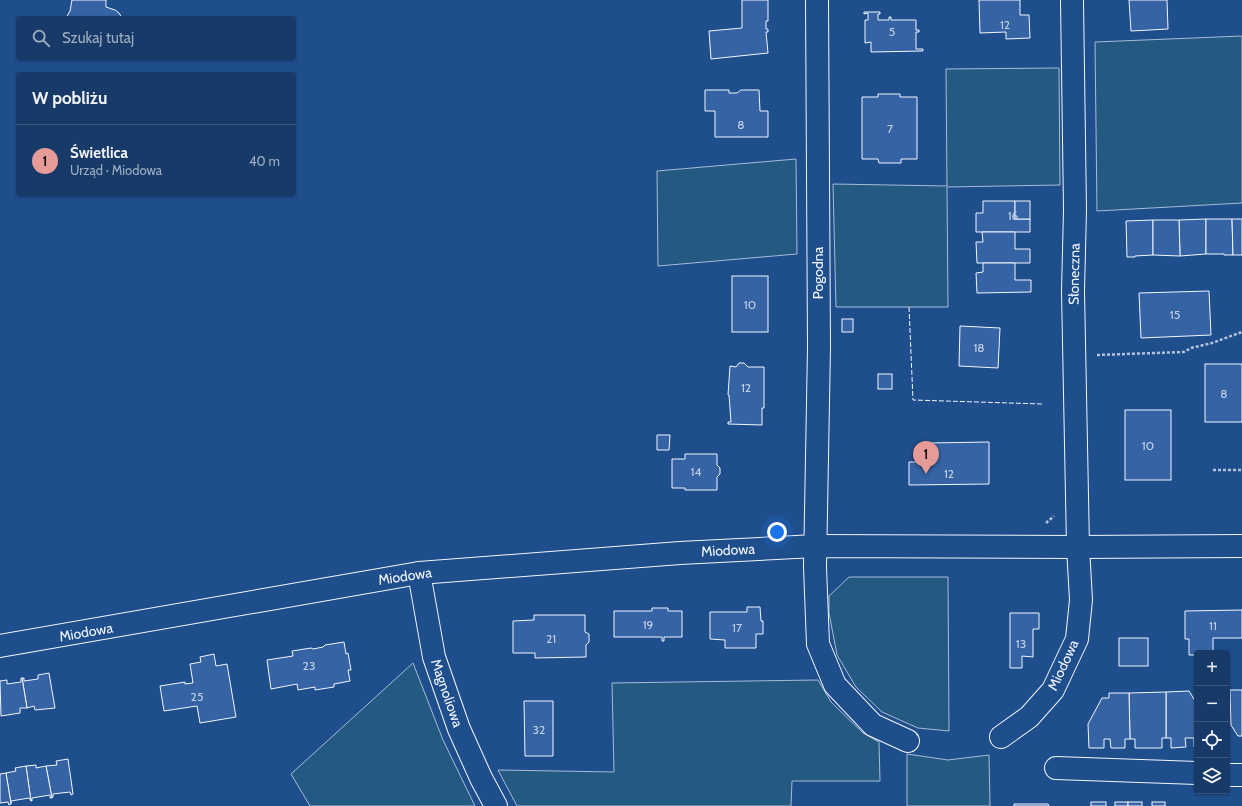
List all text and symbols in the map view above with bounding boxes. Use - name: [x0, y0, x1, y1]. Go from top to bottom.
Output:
- search box: [16, 16, 296, 60]
- house number: 12: [1000, 17, 1010, 32]
- house number: 5: [889, 24, 895, 39]
- icon: search: [30, 27, 52, 49]
- text: Szukaj tutaj: [62, 29, 134, 47]
- text: W pobliżu: [32, 88, 107, 108]
- house number: 8: [737, 117, 745, 132]
- house number: 7: [887, 121, 893, 136]
- text: Świetlica: [70, 144, 128, 162]
- text: 1: [43, 153, 47, 169]
- text: 40 m: [249, 153, 280, 169]
- text: Urząd · Miodowa: [70, 162, 162, 178]
- house number: 16: [1008, 208, 1019, 223]
- street label: Słoneczna: [1064, 243, 1084, 305]
- street label: Pogodna: [809, 246, 827, 299]
- house number: 10: [744, 297, 756, 312]
- house number: 15: [1170, 307, 1180, 322]
- house number: 18: [973, 340, 985, 355]
- house number: 12: [741, 380, 751, 395]
- house number: 8: [1220, 386, 1228, 401]
- house number: 10: [1142, 438, 1154, 453]
- pin: 1: [913, 441, 939, 474]
- house number: 14: [691, 464, 701, 479]
- house number: 12: [944, 466, 954, 481]
- your location: [767, 522, 787, 542]
- street label: Miodowa: [701, 540, 756, 560]
- street label: Miodowa: [377, 563, 433, 589]
- house number: 19: [643, 617, 654, 632]
- street label: Miodowa: [58, 618, 114, 646]
- house number: 11: [1209, 618, 1217, 633]
- house number: 17: [732, 620, 742, 635]
- house number: 21: [546, 631, 556, 646]
- house number: 13: [1016, 636, 1026, 651]
- street label: Miodowa: [1043, 636, 1083, 693]
- map controls: [1194, 650, 1230, 794]
- button: +: [1194, 650, 1230, 686]
- street label: Magnoliowa: [427, 656, 467, 730]
- house number: 23: [303, 658, 315, 673]
- button: −: [1194, 686, 1230, 722]
- house number: 25: [191, 689, 203, 704]
- house number: 32: [533, 722, 545, 737]
- button: locate: [1194, 722, 1230, 758]
- button: layers: [1194, 758, 1230, 794]

